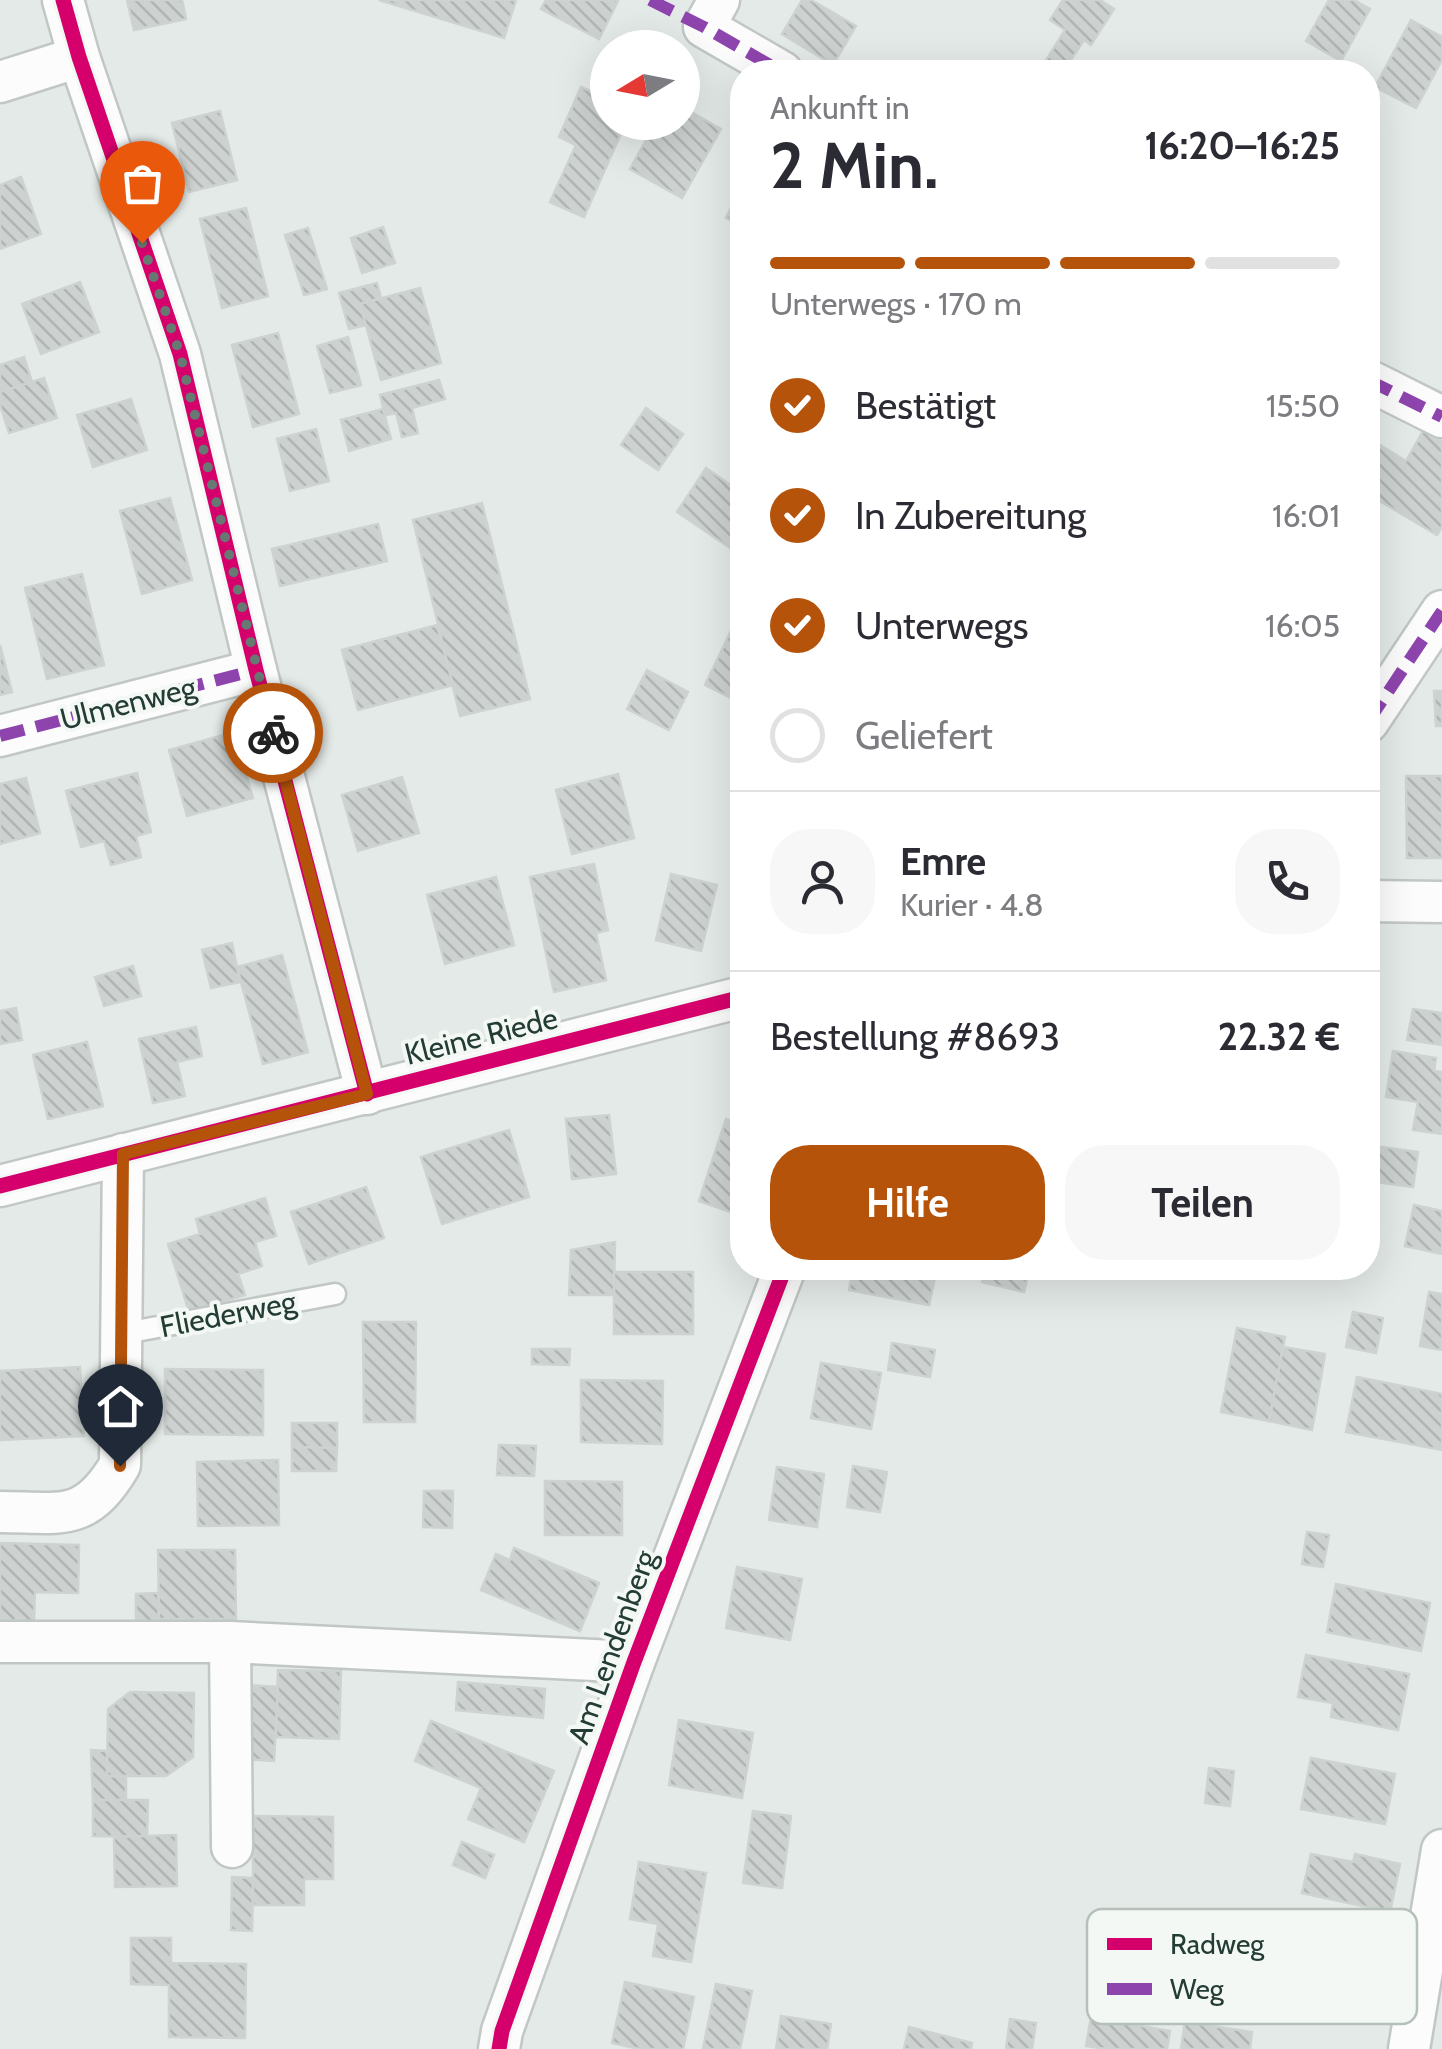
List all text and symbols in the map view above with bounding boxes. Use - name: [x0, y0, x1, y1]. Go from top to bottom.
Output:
- north arrow: [590, 30, 700, 140]
- map controls: [590, 30, 700, 140]
- text: Ankunft in: [770, 88, 910, 127]
- text: 16:20–16:25: [1144, 122, 1340, 169]
- text: 2 Min.: [770, 125, 938, 204]
- pin: [100, 141, 185, 244]
- icon: bag: [115, 156, 170, 211]
- text: Unterwegs · 170 m: [770, 284, 1022, 323]
- icon: check: [770, 378, 825, 433]
- text: Bestätigt: [855, 382, 996, 429]
- text: 15:50: [1266, 386, 1340, 425]
- icon: check: [770, 488, 825, 543]
- text: In Zubereitung: [855, 492, 1086, 539]
- text: 16:01: [1272, 496, 1340, 535]
- icon: check: [770, 598, 825, 653]
- text: Unterwegs: [855, 602, 1028, 649]
- text: 16:05: [1265, 606, 1340, 645]
- street label: Ulmenweg: [56, 668, 201, 738]
- courier: [223, 683, 323, 783]
- icon: bike: [246, 706, 301, 761]
- text: Geliefert: [855, 712, 993, 759]
- button: person: [770, 829, 875, 934]
- button: phone: [1235, 829, 1340, 934]
- text: Emre: [900, 838, 986, 885]
- text: Kurier · 4.8: [900, 885, 1044, 924]
- street label: Kleine Riede: [401, 999, 561, 1073]
- text: Bestellung #8693: [770, 1013, 1060, 1060]
- text: 22.32 €: [1218, 1013, 1340, 1060]
- button: Hilfe: [770, 1145, 1045, 1260]
- button: Teilen: [1065, 1145, 1340, 1260]
- street label: Fliederweg: [157, 1282, 300, 1345]
- pin: [78, 1364, 163, 1467]
- icon: home: [93, 1379, 148, 1434]
- street label: Am Lendenberg: [560, 1544, 665, 1749]
- legend: [1087, 1909, 1417, 2024]
- text: Radweg: [1170, 1927, 1265, 1961]
- text: Weg: [1170, 1972, 1225, 2006]

